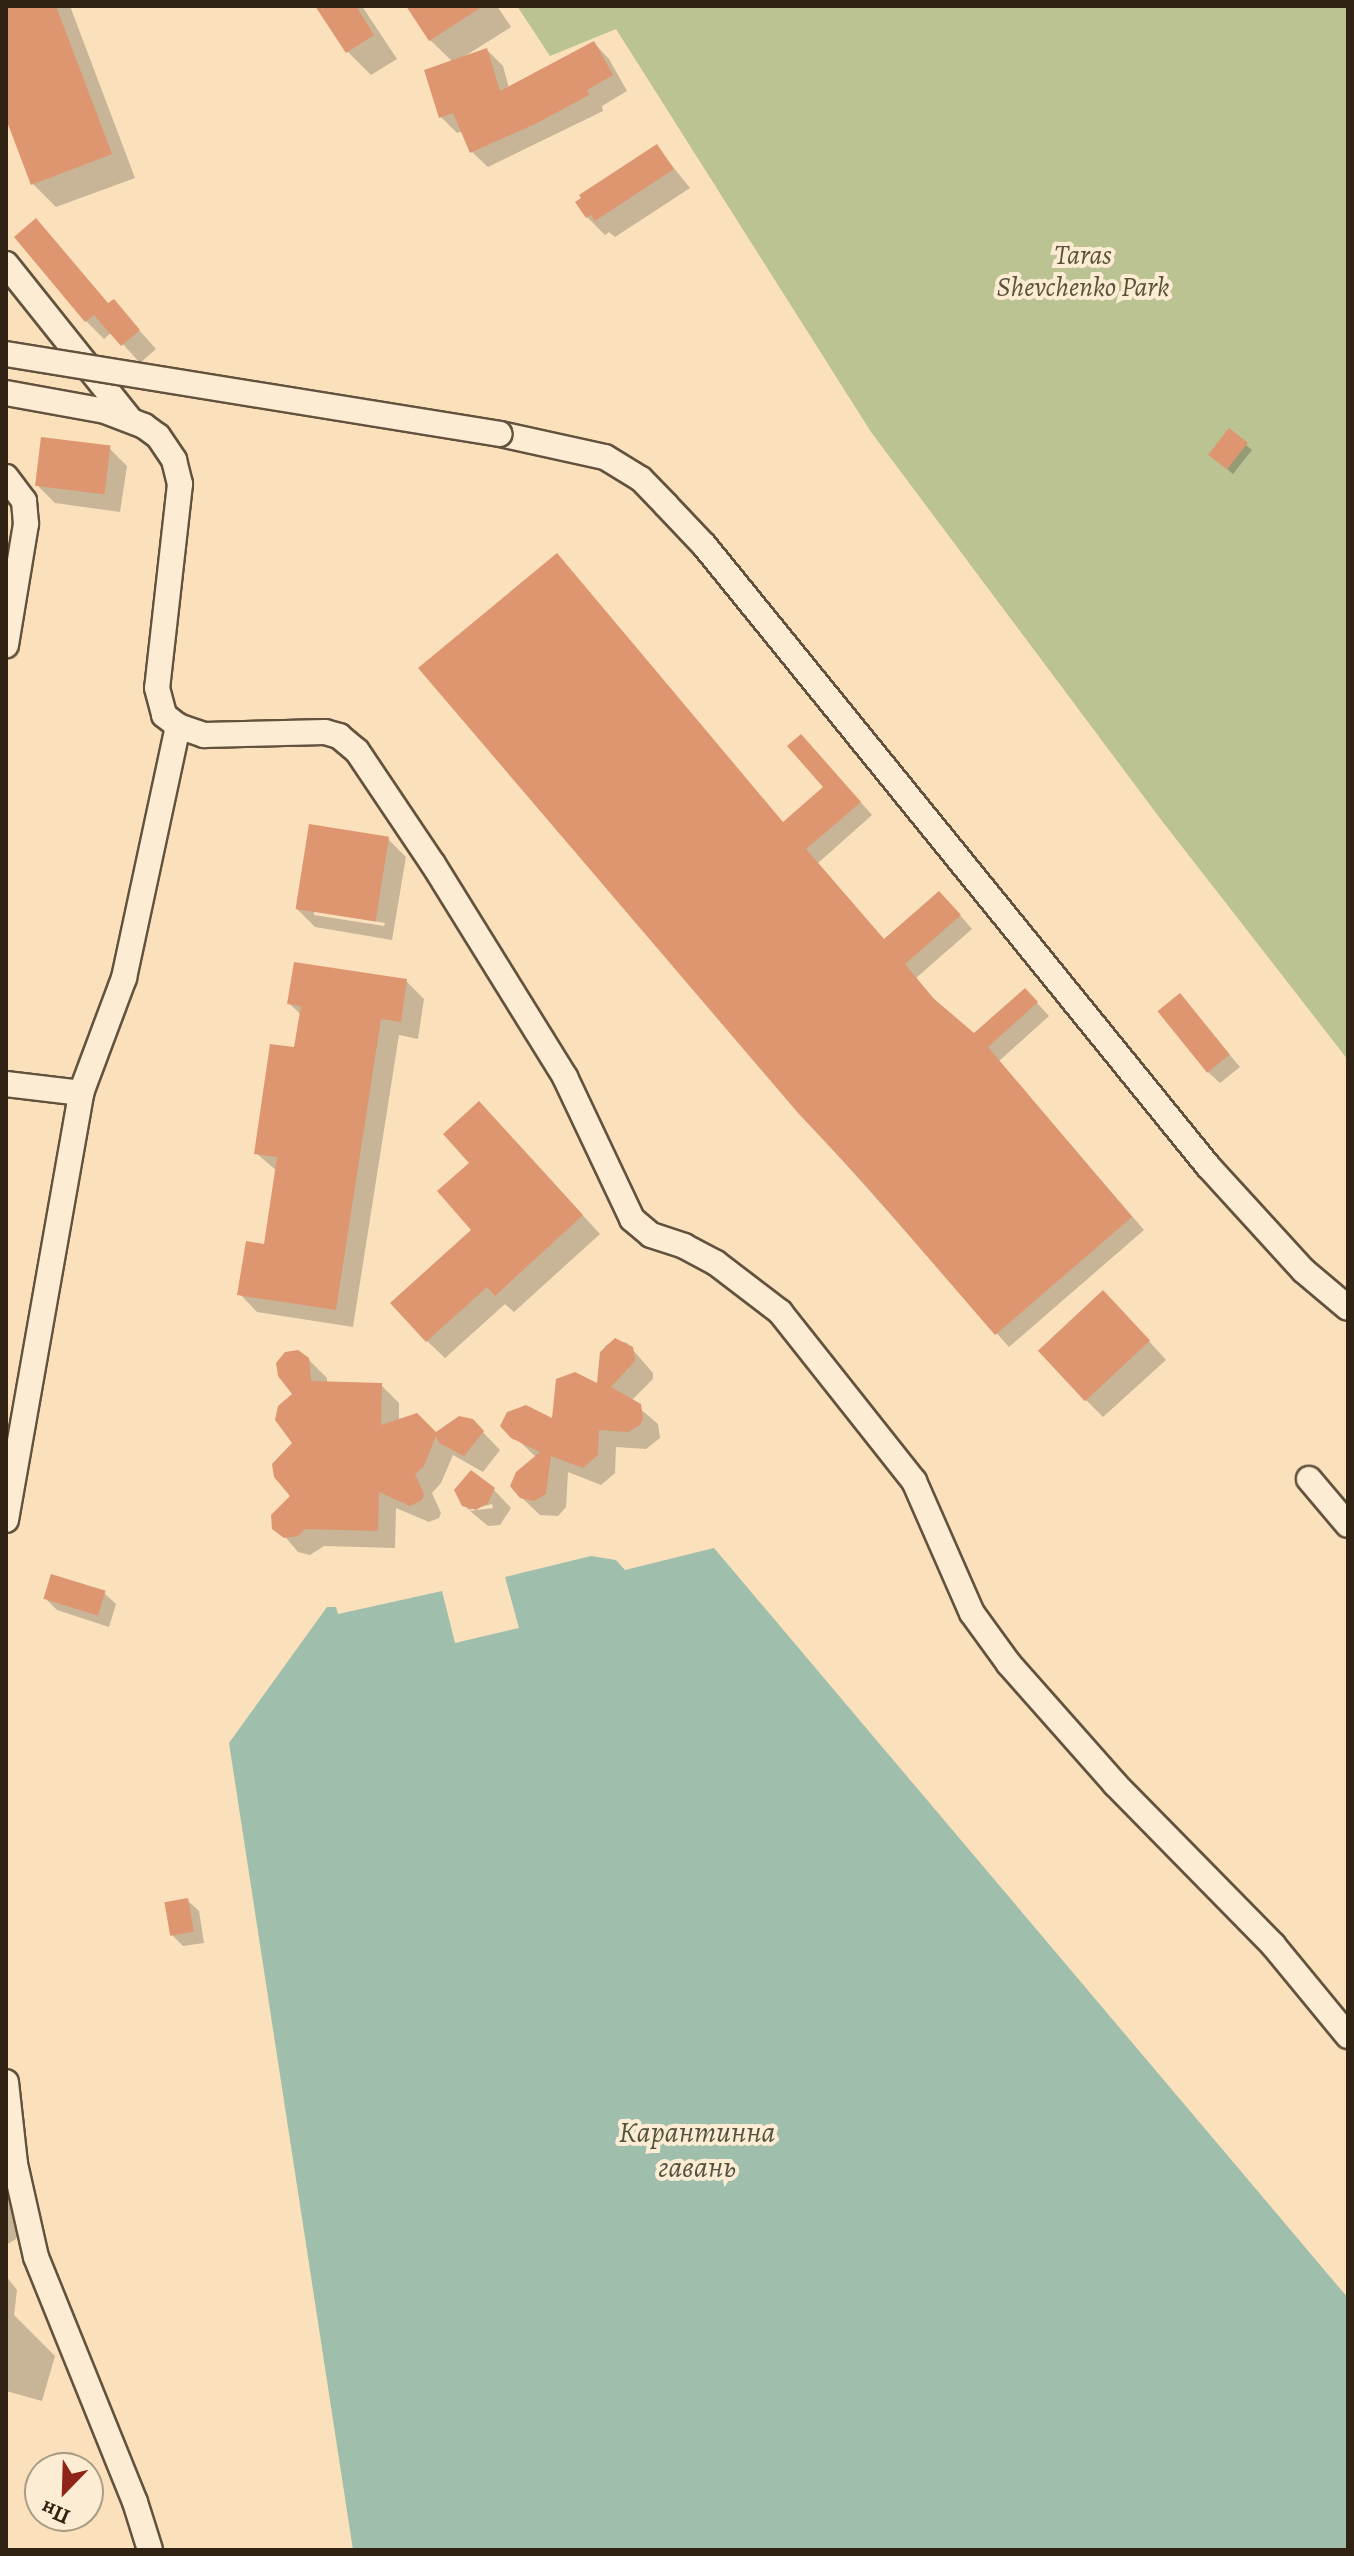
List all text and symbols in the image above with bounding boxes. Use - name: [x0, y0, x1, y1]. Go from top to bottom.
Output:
- park label: Taras Shevchenko Park: [997, 238, 1169, 304]
- water label: Карантинна гавань: [619, 2114, 775, 2184]
- north arrow: [24, 2452, 104, 2532]
- text: Пн: [36, 2493, 75, 2532]

